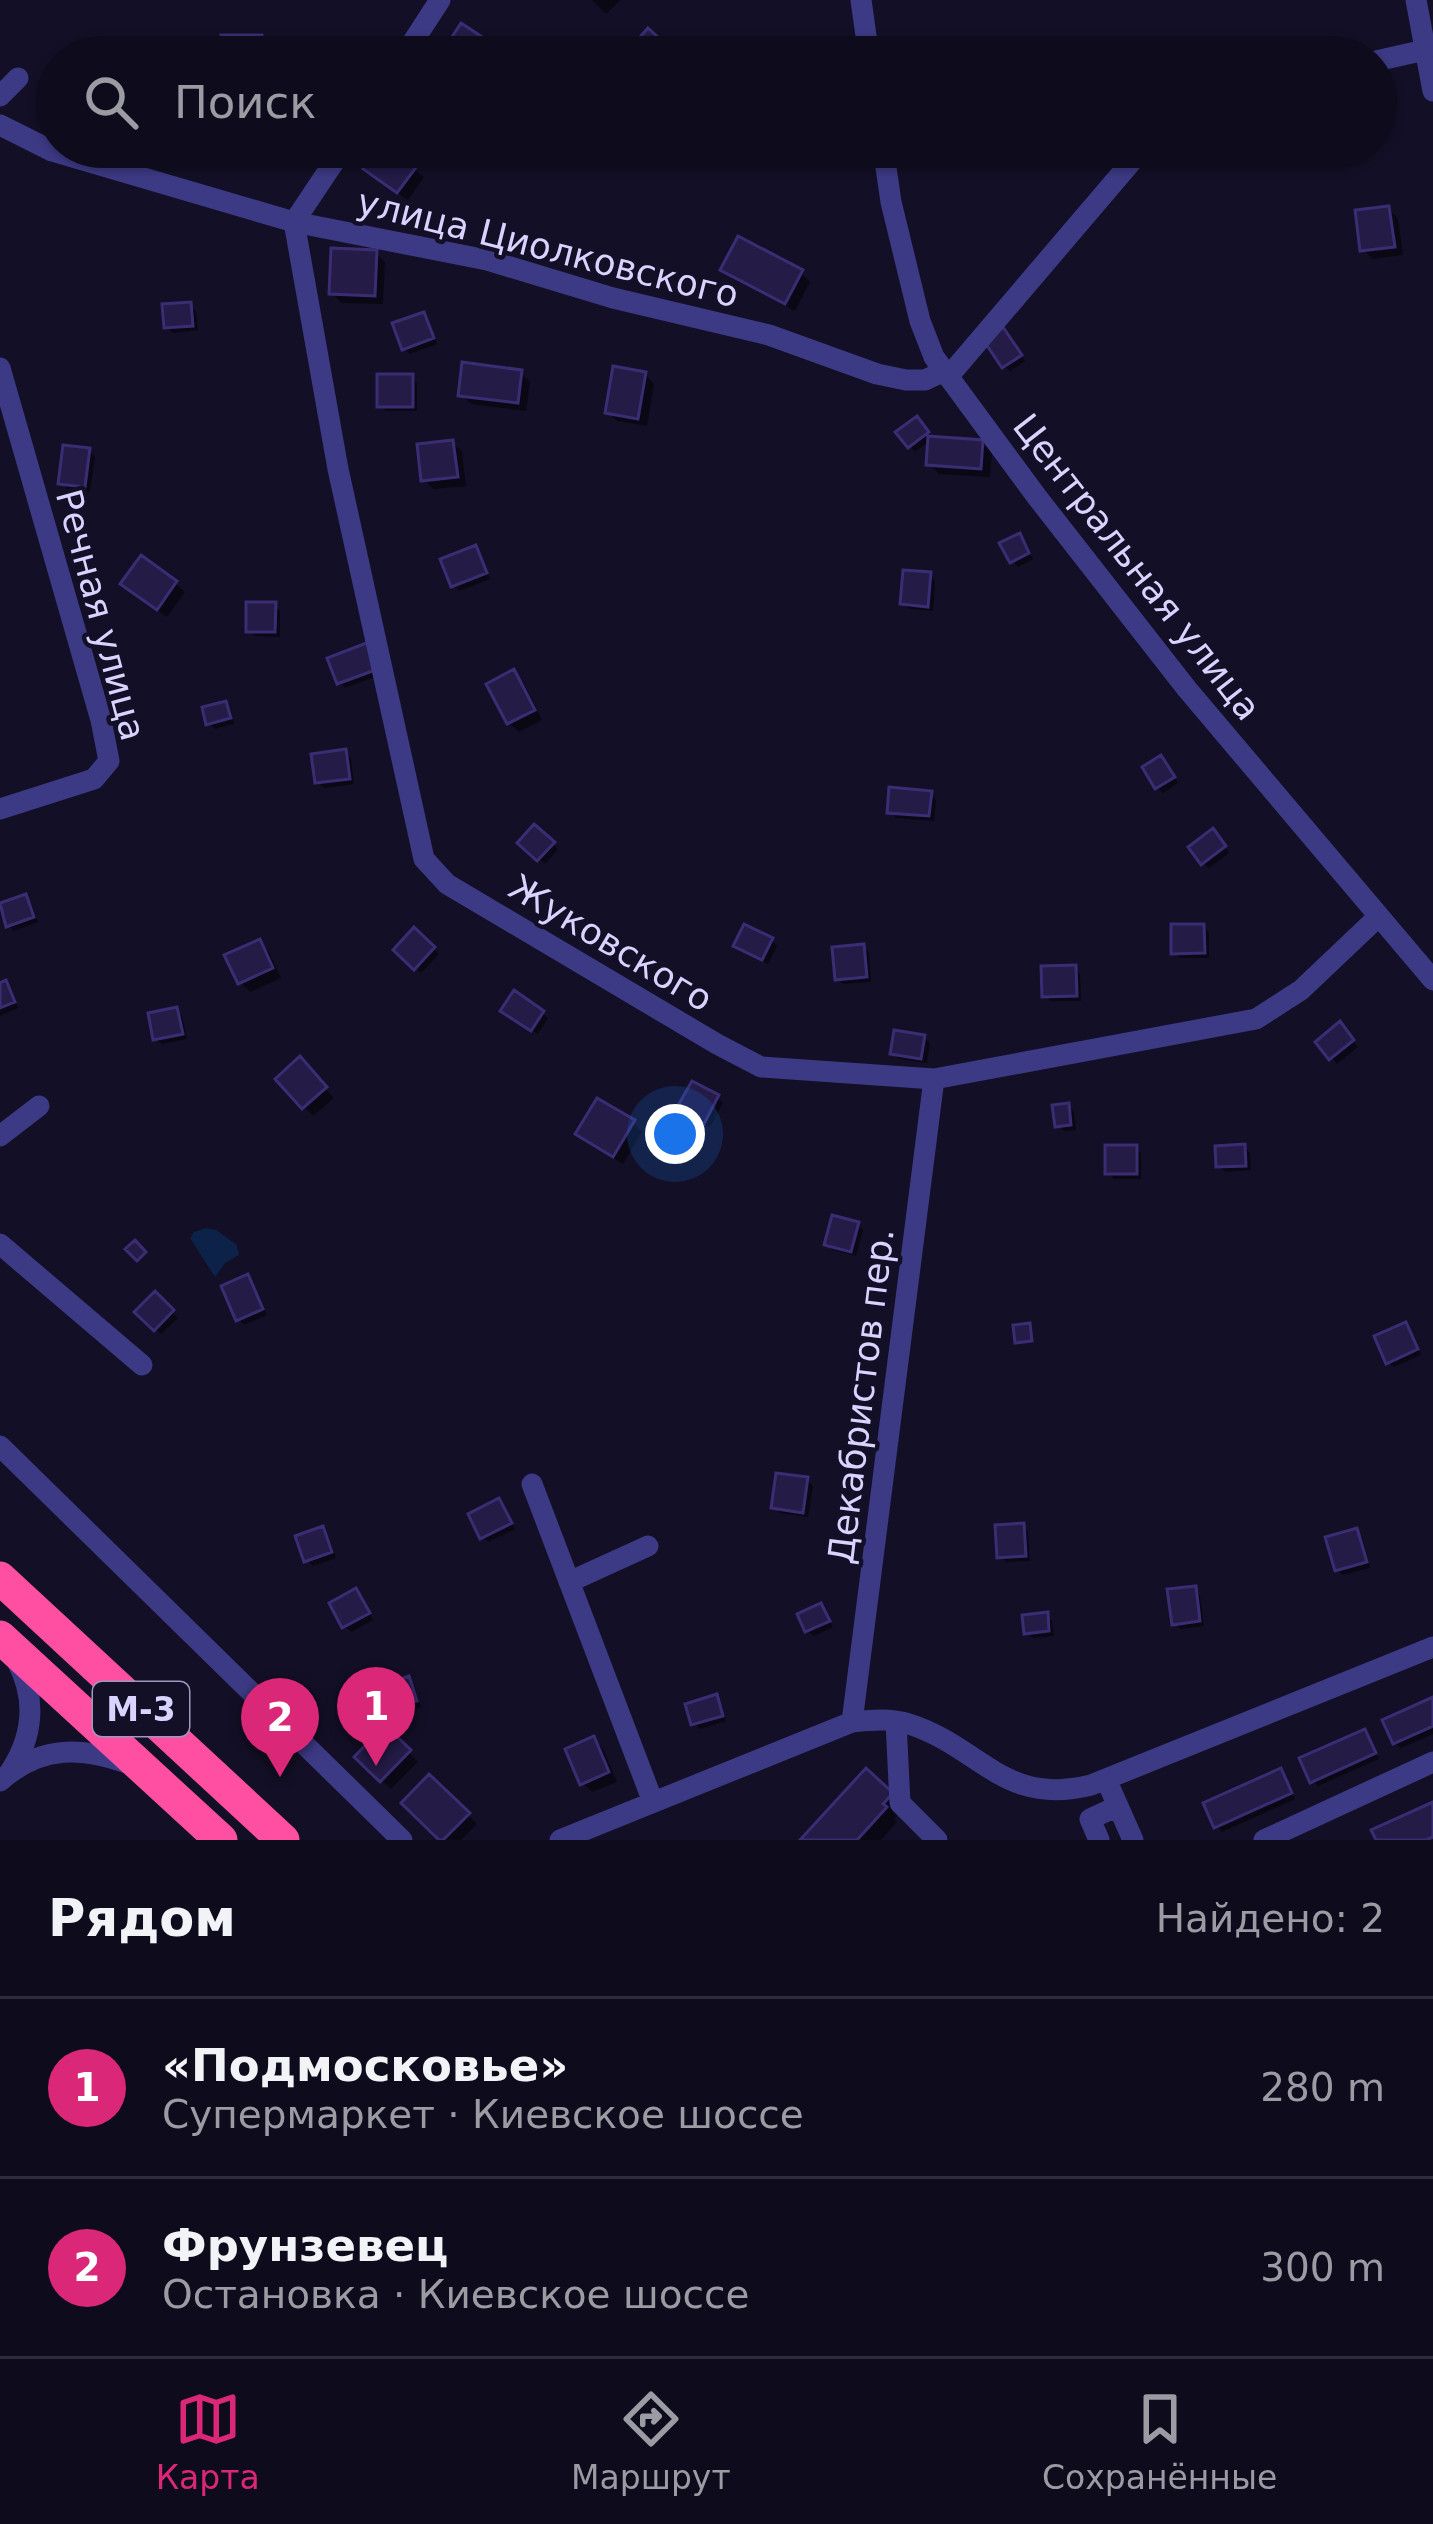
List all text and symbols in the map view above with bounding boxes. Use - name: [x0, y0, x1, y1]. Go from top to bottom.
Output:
- search box: [36, 36, 1397, 168]
- icon: search: [78, 69, 144, 135]
- text: Поиск: [174, 76, 317, 129]
- street label: улица Циолковского: [353, 181, 743, 315]
- street label: Центральная улица: [1005, 406, 1269, 728]
- street label: Речная улица: [48, 485, 154, 745]
- street label: Жуковского: [502, 866, 720, 1020]
- your location: [645, 1104, 705, 1164]
- street label: Декабристов пер.: [820, 1226, 902, 1566]
- pin: 1: [337, 1667, 415, 1766]
- pin: 2: [241, 1678, 319, 1777]
- road number: М-3: [93, 1682, 189, 1736]
- text: Рядом: [48, 1889, 236, 1948]
- text: Найдено: 2: [1156, 1896, 1385, 1941]
- text: «Подмосковье»: [162, 2039, 568, 2092]
- text: 1: [73, 2065, 101, 2110]
- text: 280 m: [1260, 2065, 1385, 2110]
- text: Супермаркет · Киевское шоссе: [162, 2092, 804, 2137]
- text: Фрунзевец: [162, 2219, 448, 2272]
- text: 2: [73, 2245, 101, 2290]
- text: 300 m: [1260, 2245, 1385, 2290]
- text: Остановка · Киевское шоссе: [162, 2272, 749, 2317]
- tab: Карта: [156, 2386, 260, 2497]
- tab: Маршрут: [571, 2386, 731, 2497]
- tab: Сохранённые: [1042, 2386, 1277, 2497]

